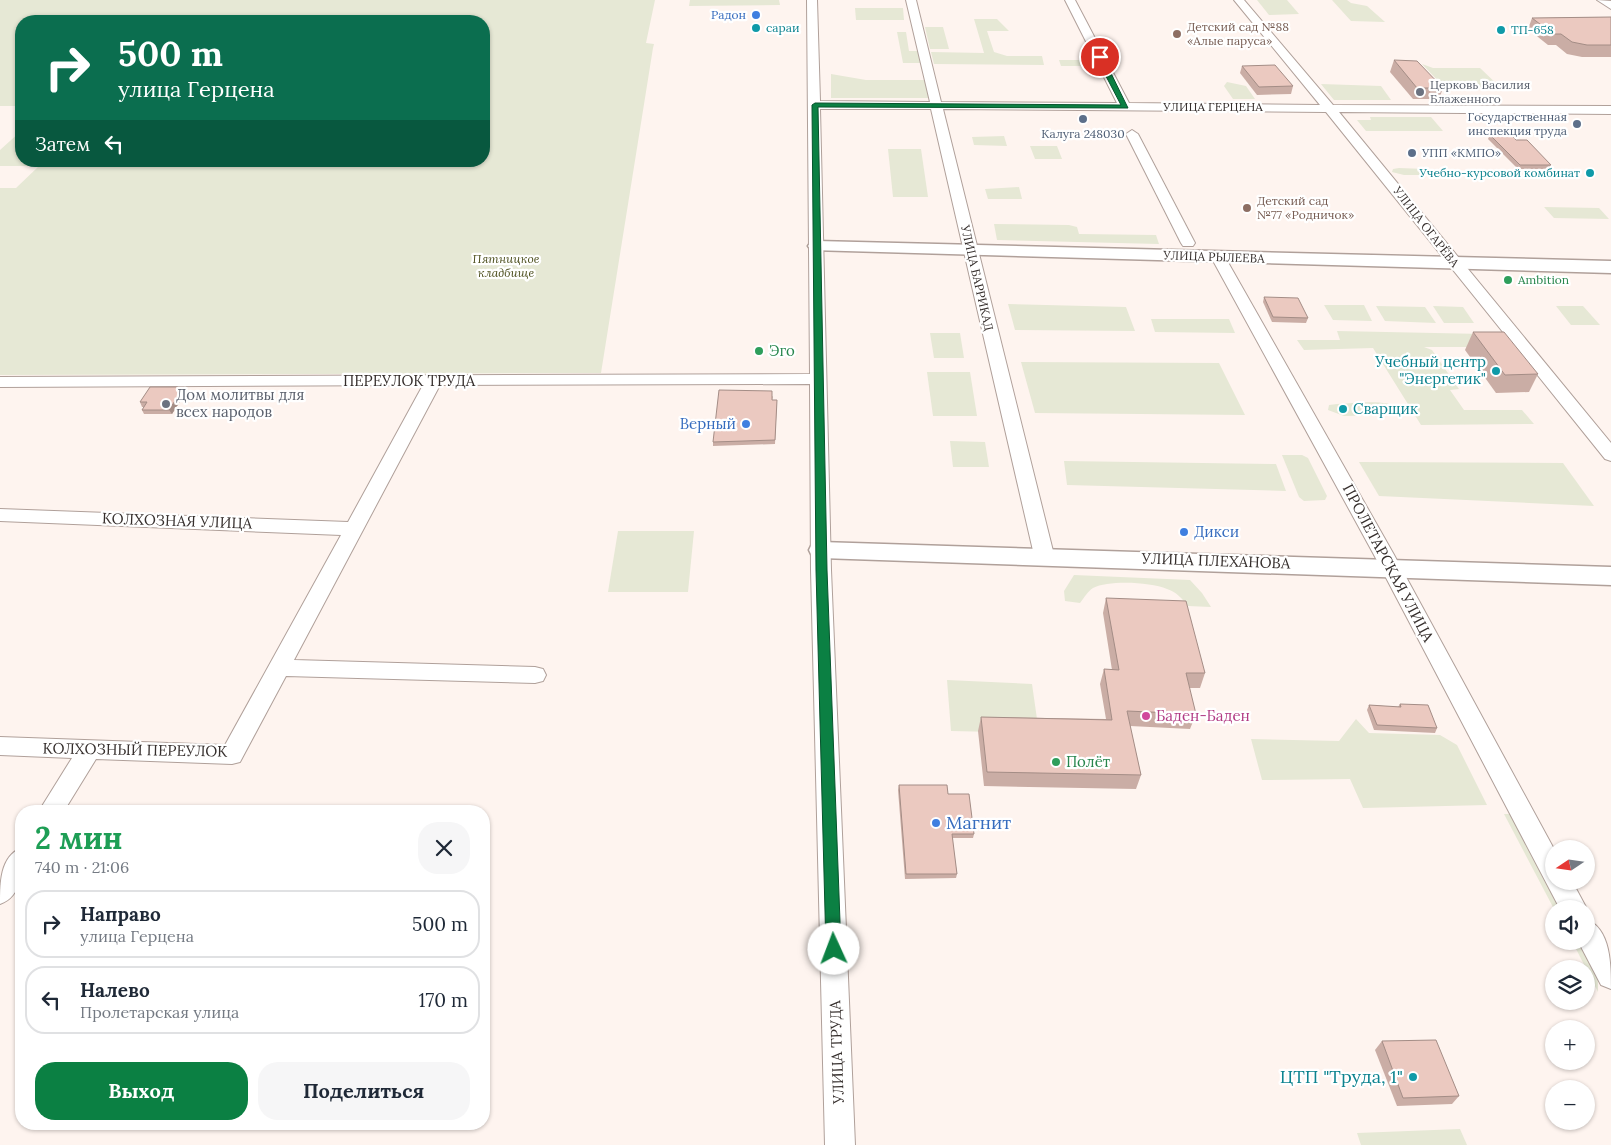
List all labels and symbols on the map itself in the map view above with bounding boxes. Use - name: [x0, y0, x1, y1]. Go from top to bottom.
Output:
- place label: Радон: [711, 7, 746, 22]
- marker: Радон: [750, 9, 762, 21]
- place label: Детский сад №88 «Алые паруса»: [1187, 19, 1289, 48]
- place label: сараи: [766, 20, 799, 35]
- marker: сараи: [750, 22, 762, 34]
- place label: ТП-658: [1511, 22, 1554, 37]
- marker: ТП-658: [1495, 24, 1507, 36]
- marker: Детский сад №88 «Алые паруса»: [1171, 28, 1183, 40]
- pin: [1079, 36, 1121, 78]
- place label: Церковь Василия Блаженного: [1430, 77, 1530, 106]
- marker: Церковь Василия Блаженного: [1414, 86, 1426, 98]
- street label: УЛИЦА ГЕРЦЕНА: [1162, 99, 1263, 114]
- place label: Государственная инспекция труда: [1468, 109, 1567, 138]
- marker: Калуга 248030: [1077, 113, 1089, 125]
- marker: Государственная инспекция труда: [1571, 118, 1583, 130]
- place label: Калуга 248030: [1041, 126, 1125, 141]
- place label: УПП «КМПО»: [1421, 145, 1501, 160]
- marker: УПП «КМПО»: [1406, 147, 1418, 159]
- place label: Учебно-курсовой комбинат: [1418, 165, 1580, 180]
- marker: Учебно-курсовой комбинат: [1584, 167, 1596, 179]
- street label: УЛИЦА ОГАРЁВА: [1390, 183, 1463, 270]
- place label: Детский сад №77 «Родничок»: [1257, 193, 1354, 222]
- marker: Детский сад №77 «Родничок»: [1241, 202, 1253, 214]
- street label: УЛИЦА БАРРИКАД: [958, 223, 997, 332]
- street label: УЛИЦА РЫЛЕЕВА: [1162, 247, 1265, 266]
- park label: Пятницкое кладбище: [473, 251, 540, 280]
- place label: Ambition: [1517, 272, 1569, 287]
- marker: Ambition: [1502, 274, 1514, 286]
- place label: Эго: [769, 341, 795, 360]
- marker: Эго: [753, 345, 765, 357]
- place label: Учебный центр "Энергетик": [1374, 352, 1486, 388]
- marker: Учебный центр "Энергетик": [1490, 365, 1502, 377]
- street label: ПЕРЕУЛОК ТРУДА: [343, 371, 476, 390]
- place label: Дом молитвы для всех народов: [176, 385, 305, 421]
- marker: Дом молитвы для всех народов: [160, 398, 172, 410]
- place label: Сварщик: [1353, 399, 1418, 418]
- marker: Сварщик: [1337, 403, 1349, 415]
- place label: Верный: [680, 414, 736, 433]
- marker: Верный: [740, 418, 752, 430]
- street label: ПРОЛЕТАРСКАЯ УЛИЦА: [1339, 480, 1438, 646]
- street label: КОЛХОЗНАЯ УЛИЦА: [102, 508, 253, 533]
- place label: Дикси: [1194, 522, 1239, 541]
- marker: Дикси: [1178, 526, 1190, 538]
- street label: УЛИЦА ПЛЕХАНОВА: [1140, 548, 1291, 573]
- place label: Баден-Баден: [1156, 706, 1250, 725]
- marker: Баден-Баден: [1140, 710, 1152, 722]
- street label: КОЛХОЗНЫЙ ПЕРЕУЛОК: [42, 738, 228, 761]
- place label: Полёт: [1066, 752, 1111, 771]
- marker: Полёт: [1050, 756, 1062, 768]
- place label: Магнит: [946, 811, 1011, 834]
- marker: Магнит: [930, 817, 942, 829]
- north arrow: [1545, 840, 1595, 890]
- position arrow: [807, 922, 859, 974]
- street label: УЛИЦА ТРУДА: [825, 999, 848, 1105]
- place label: ЦТП "Труда, 1": [1280, 1065, 1403, 1088]
- marker: ЦТП "Труда, 1": [1407, 1071, 1419, 1083]

